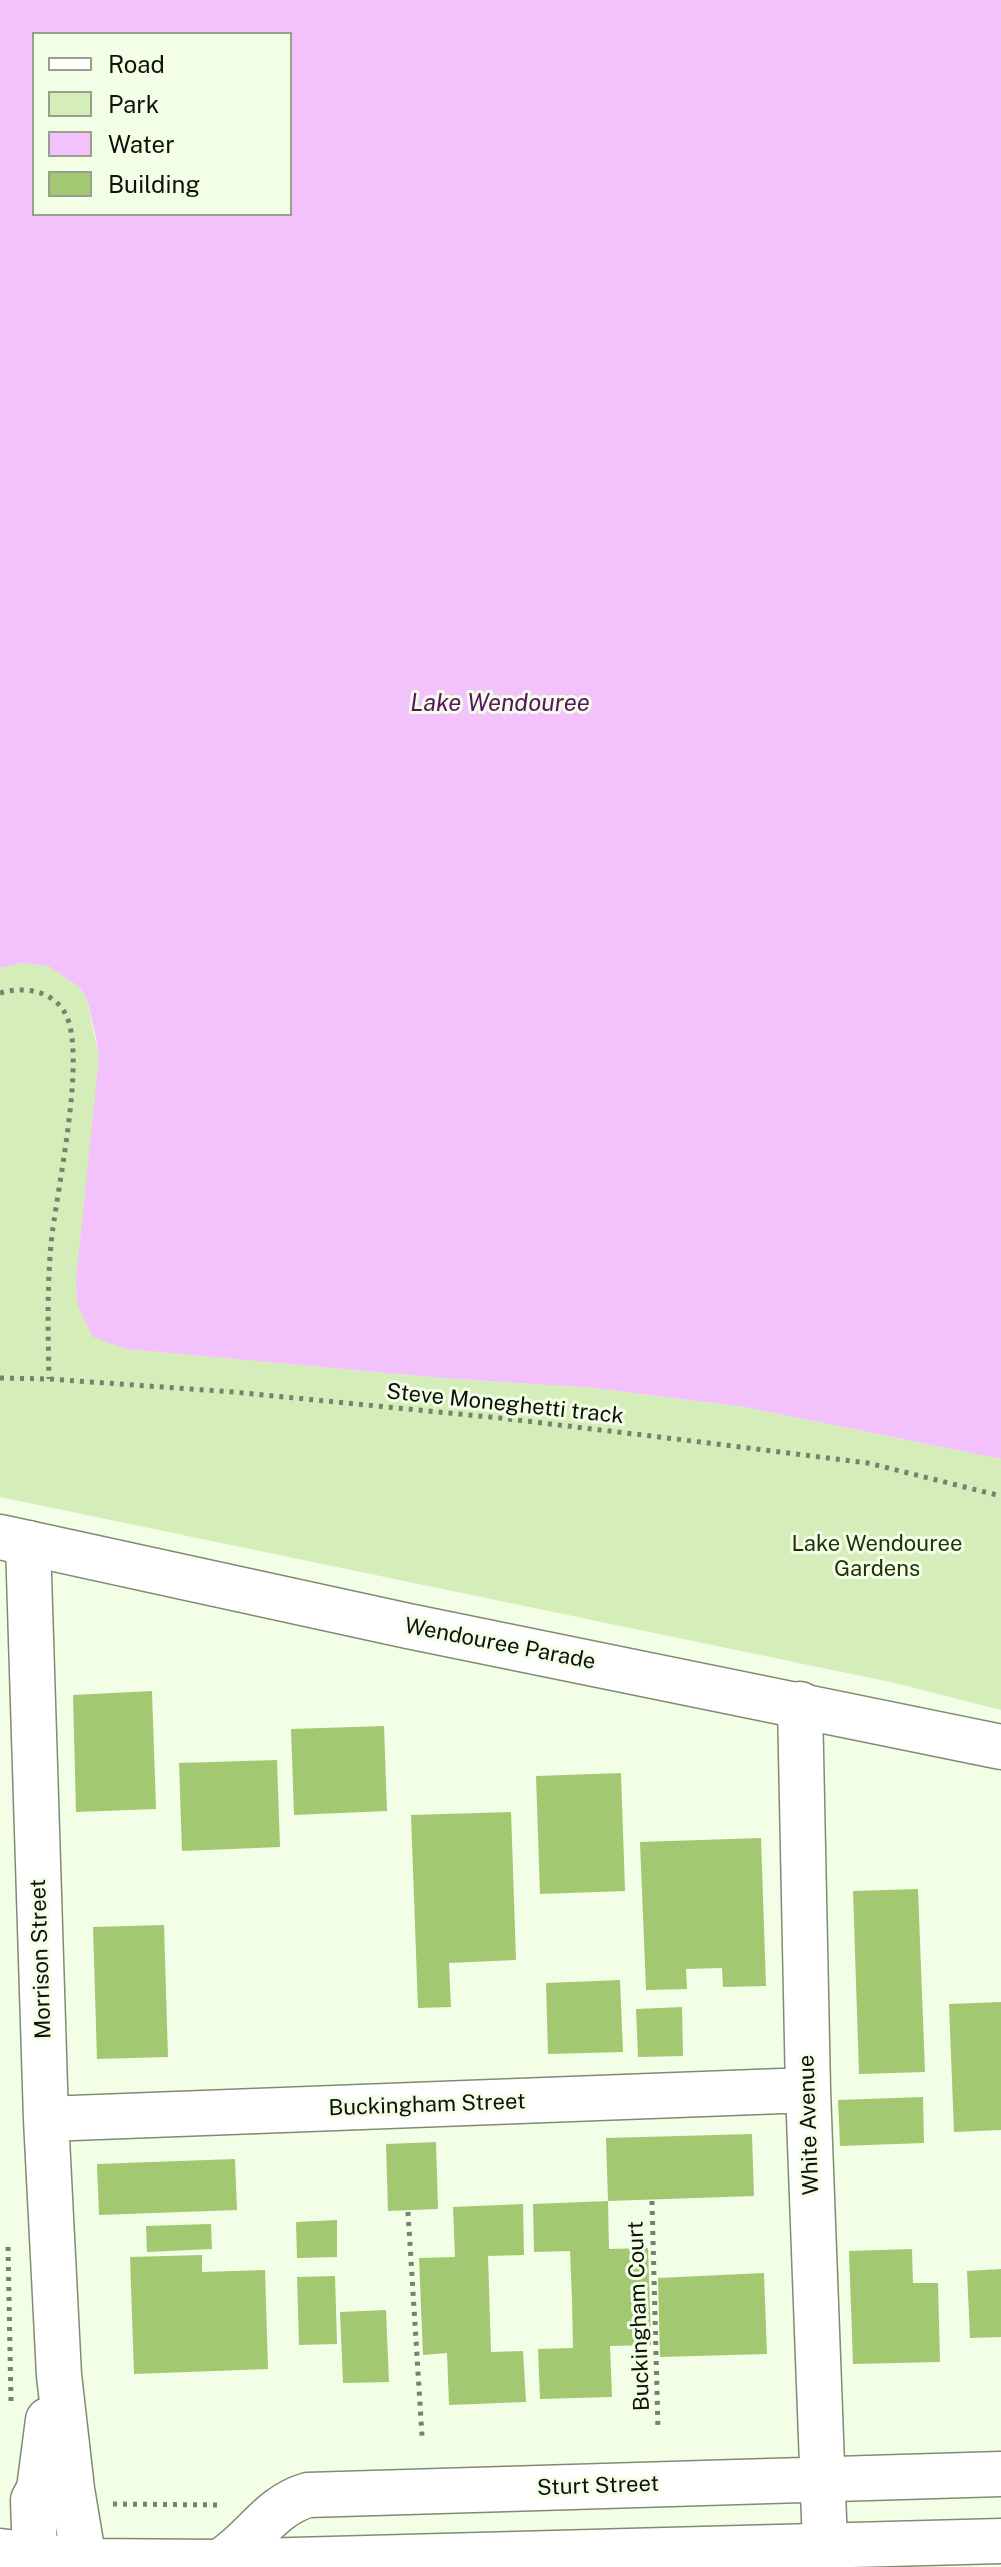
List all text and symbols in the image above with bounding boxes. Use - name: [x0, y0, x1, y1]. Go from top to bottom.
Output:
- legend: [32, 32, 292, 216]
- text: Road: [108, 50, 165, 78]
- text: Park: [108, 90, 159, 118]
- text: Water: [108, 130, 175, 158]
- text: Building: [108, 170, 200, 198]
- water label: Lake Wendouree: [410, 690, 590, 718]
- street label: Steve Moneghetti track: [385, 1378, 625, 1430]
- park label: Lake Wendouree Gardens: [791, 1531, 963, 1582]
- street label: Wendouree Parade: [402, 1613, 598, 1675]
- street label: Morrison Street: [25, 1878, 57, 2040]
- street label: White Avenue: [793, 2054, 825, 2196]
- street label: Buckingham Street: [328, 2088, 526, 2122]
- street label: Buckingham Court: [622, 2221, 656, 2411]
- street label: Sturt Street: [537, 2471, 659, 2501]

